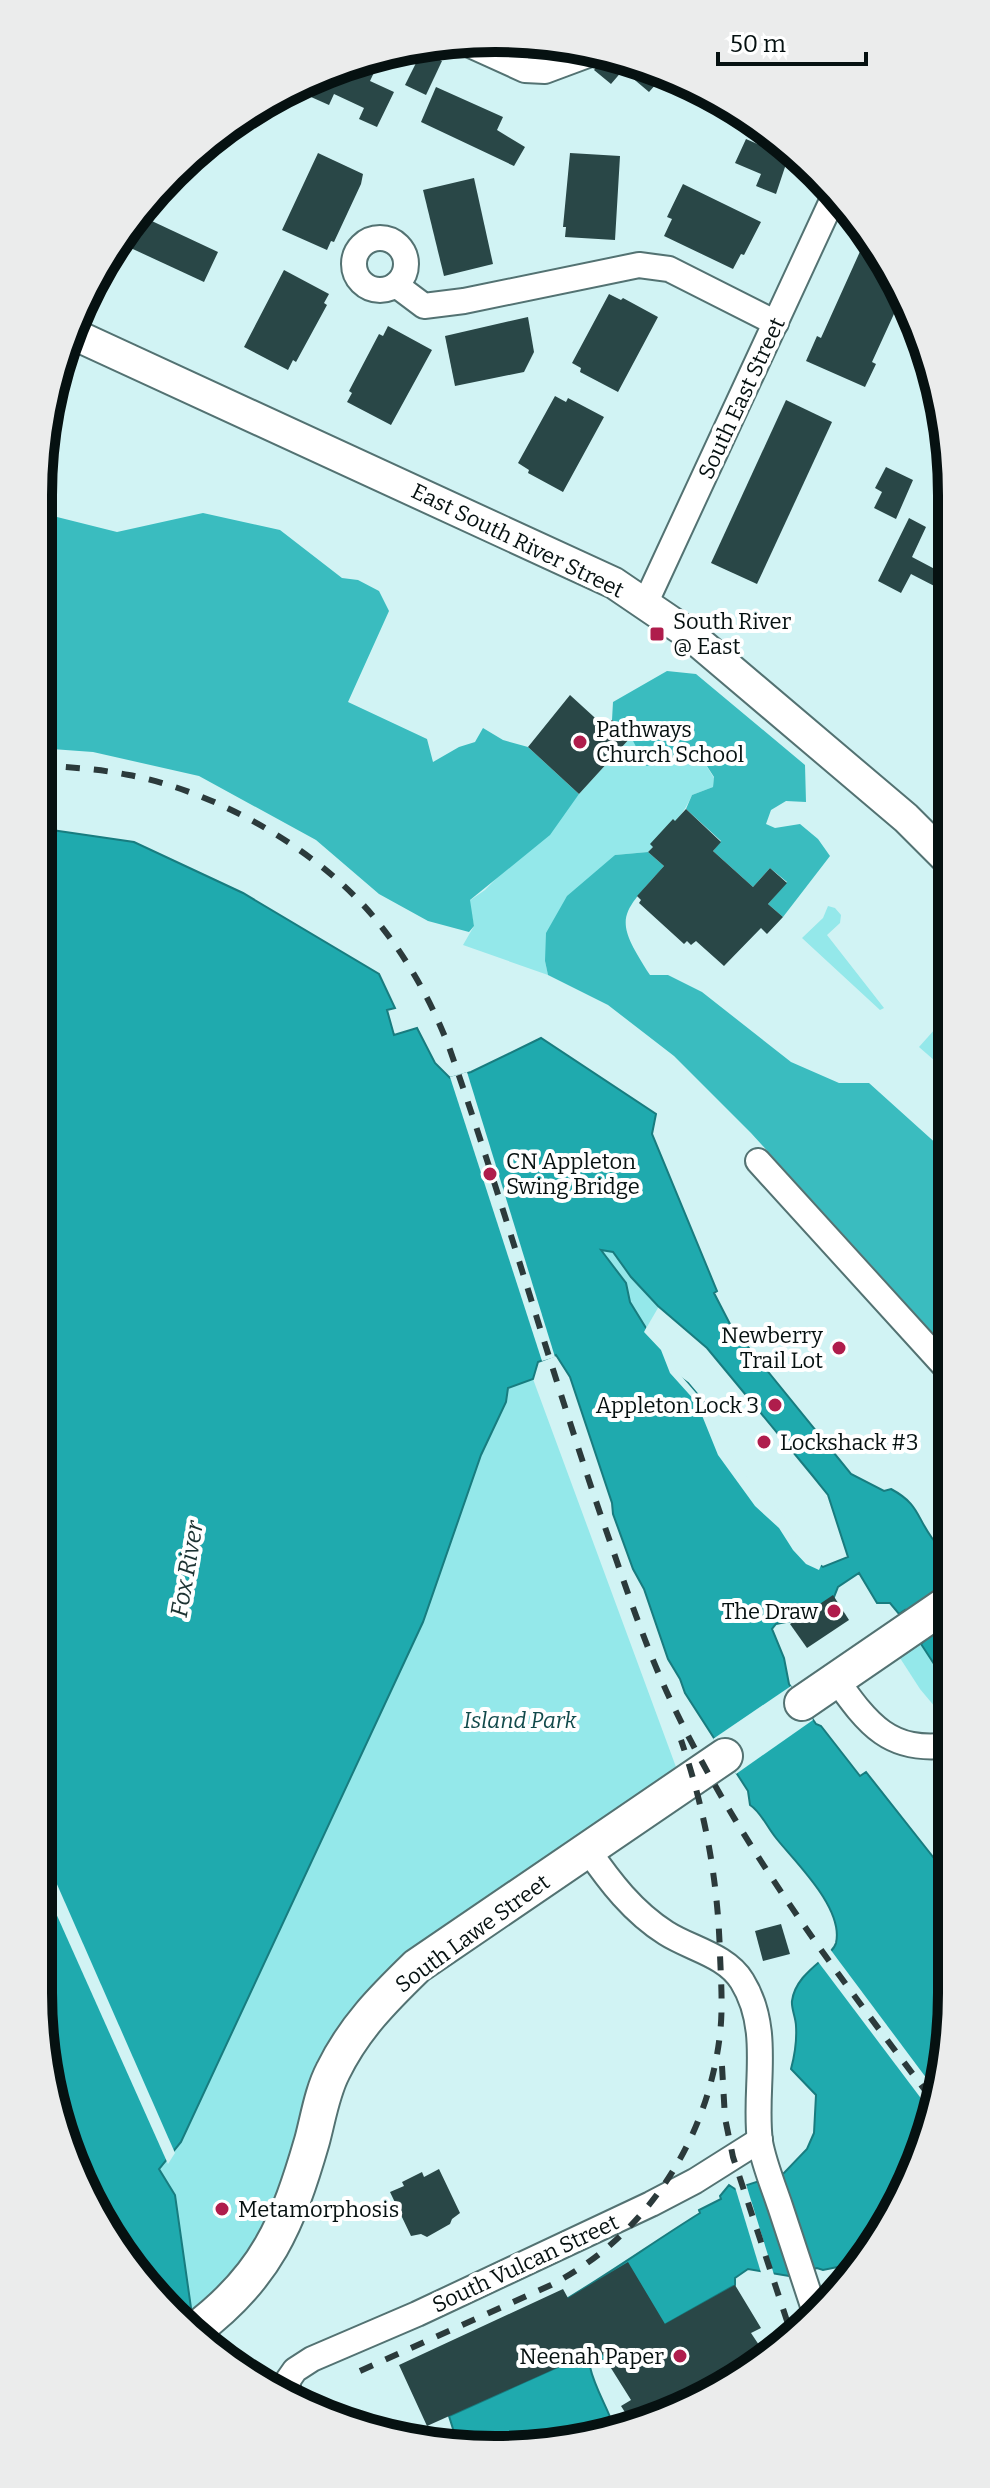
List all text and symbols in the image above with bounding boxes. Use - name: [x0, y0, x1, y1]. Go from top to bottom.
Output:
- scale bar: [718, 16, 866, 66]
- text: 50 m: [730, 30, 786, 58]
- street label: South East Street: [692, 313, 791, 483]
- street label: East South River Street: [407, 477, 628, 604]
- place label: South River @ East: [673, 608, 792, 660]
- marker: South River @ East: [648, 625, 666, 643]
- place label: Pathways Church School: [596, 716, 744, 768]
- marker: Pathways Church School: [571, 733, 589, 751]
- place label: CN Appleton Swing Bridge: [506, 1148, 640, 1200]
- marker: CN Appleton Swing Bridge: [481, 1165, 499, 1183]
- place label: Newberry Trail Lot: [721, 1322, 823, 1374]
- marker: Newberry Trail Lot: [830, 1339, 848, 1357]
- place label: Appleton Lock 3: [596, 1392, 759, 1419]
- marker: Appleton Lock 3: [766, 1396, 784, 1414]
- place label: Lockshack #3: [780, 1429, 918, 1456]
- marker: Lockshack #3: [755, 1433, 773, 1451]
- water label: Fox River: [165, 1518, 209, 1619]
- place label: The Draw: [722, 1598, 818, 1625]
- marker: The Draw: [825, 1602, 843, 1620]
- park label: Island Park: [463, 1707, 578, 1734]
- street label: South Lawe Street: [390, 1868, 555, 1998]
- place label: Metamorphosis: [238, 2196, 399, 2223]
- marker: Metamorphosis: [213, 2200, 231, 2218]
- street label: South Vulcan Street: [428, 2208, 623, 2318]
- place label: Neenah Paper: [519, 2343, 664, 2370]
- marker: Neenah Paper: [671, 2347, 689, 2365]

